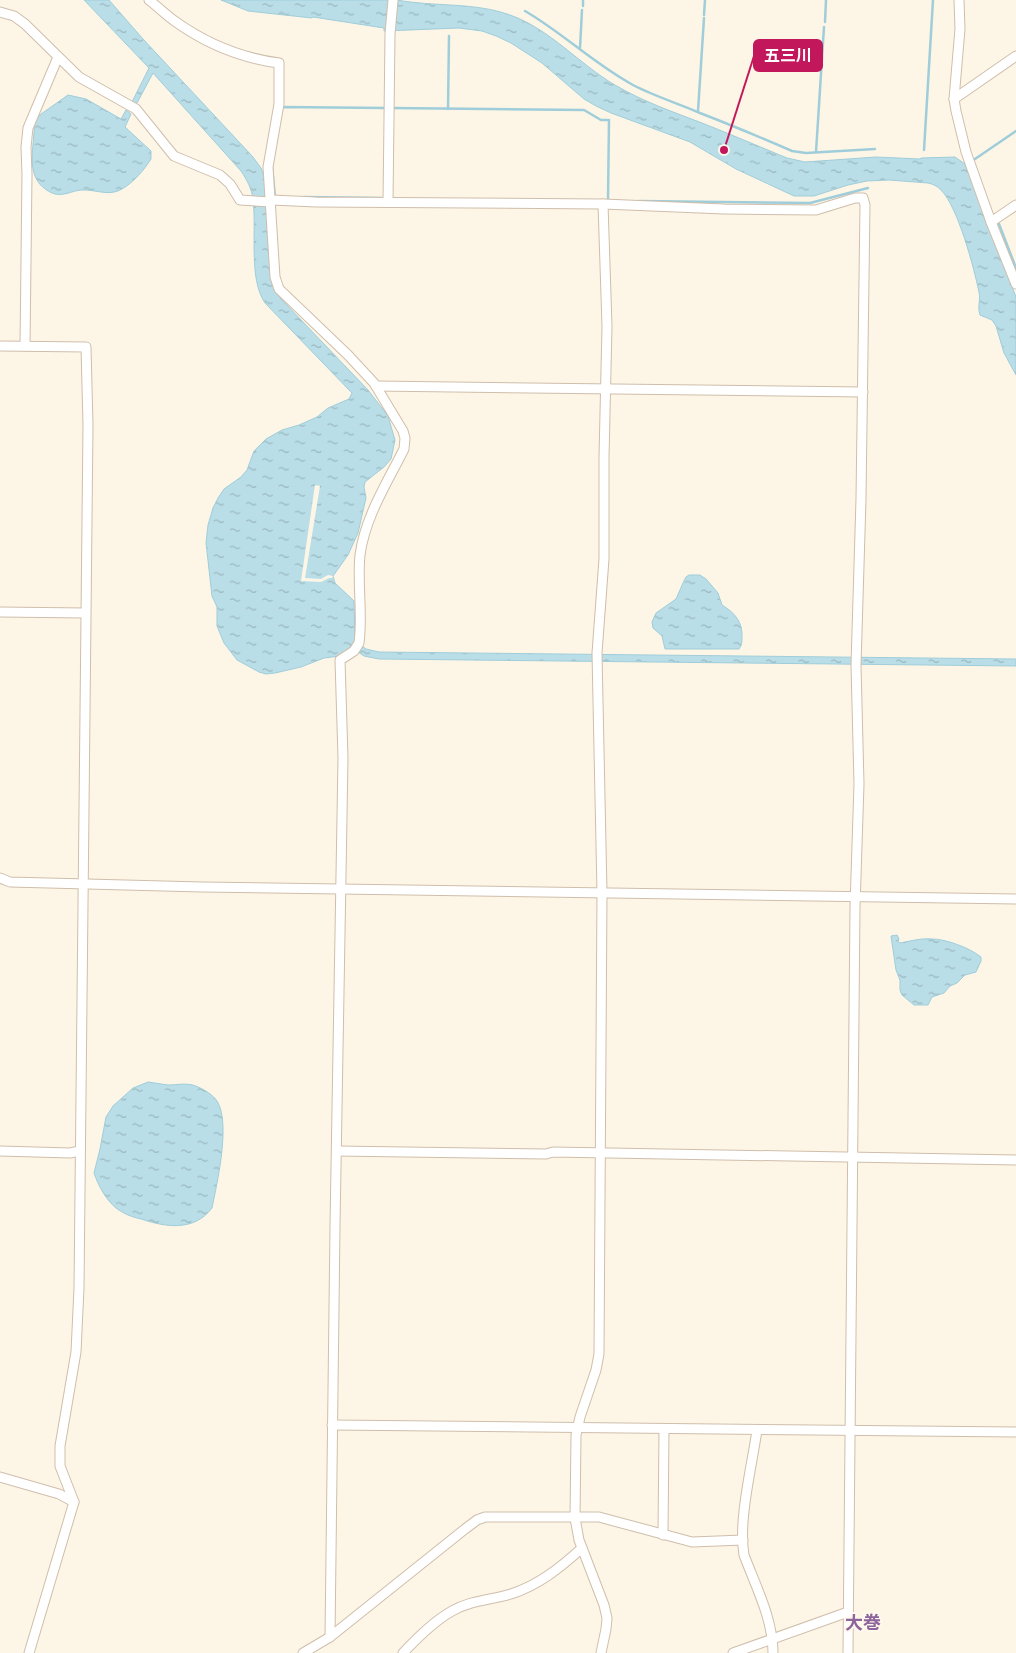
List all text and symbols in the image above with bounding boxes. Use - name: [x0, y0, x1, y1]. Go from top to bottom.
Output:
- callout: 五三川: [754, 40, 822, 71]
- text: 五三川: [764, 44, 812, 66]
- district label: 大巻: [845, 1610, 881, 1635]

